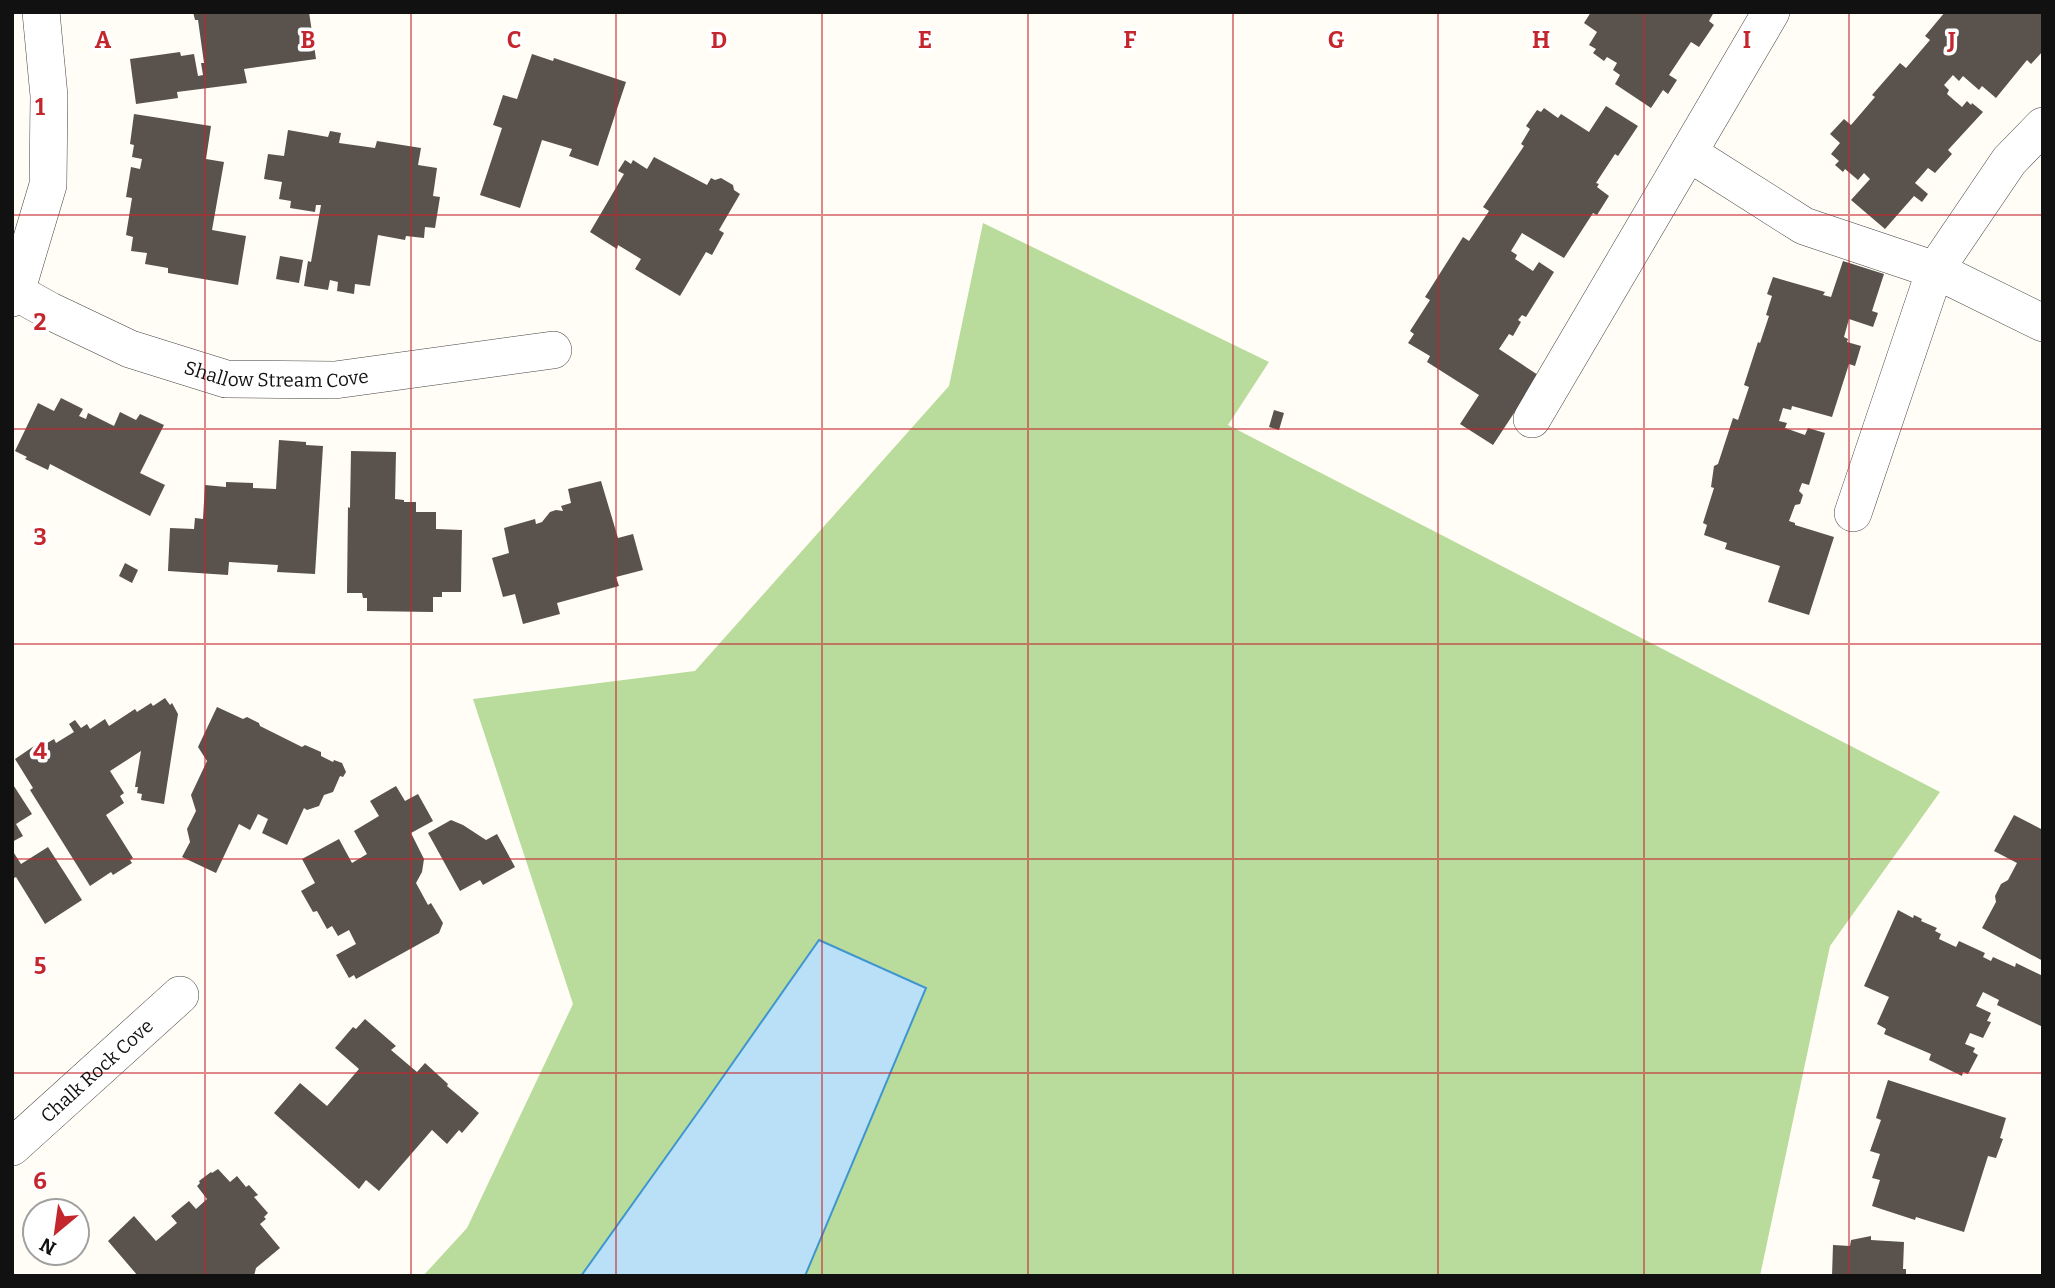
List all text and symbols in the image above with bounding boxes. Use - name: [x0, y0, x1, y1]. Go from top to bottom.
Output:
- text: A: [95, 26, 112, 54]
- text: B: [301, 26, 315, 54]
- text: C: [507, 26, 521, 54]
- text: D: [711, 26, 727, 54]
- text: E: [918, 26, 932, 54]
- text: F: [1124, 26, 1137, 54]
- text: G: [1328, 26, 1345, 54]
- text: H: [1532, 26, 1550, 54]
- text: I: [1743, 26, 1751, 54]
- text: J: [1946, 26, 1956, 54]
- text: 1: [35, 93, 45, 121]
- text: 2: [34, 308, 47, 336]
- street label: Shallow Stream Cove: [182, 355, 370, 392]
- text: 3: [33, 523, 47, 551]
- text: 4: [33, 737, 47, 765]
- text: 5: [34, 952, 46, 980]
- street label: Chalk Rock Cove: [36, 1014, 157, 1127]
- text: 6: [33, 1167, 47, 1195]
- north arrow: [21, 1197, 91, 1267]
- text: N: [36, 1233, 60, 1260]

